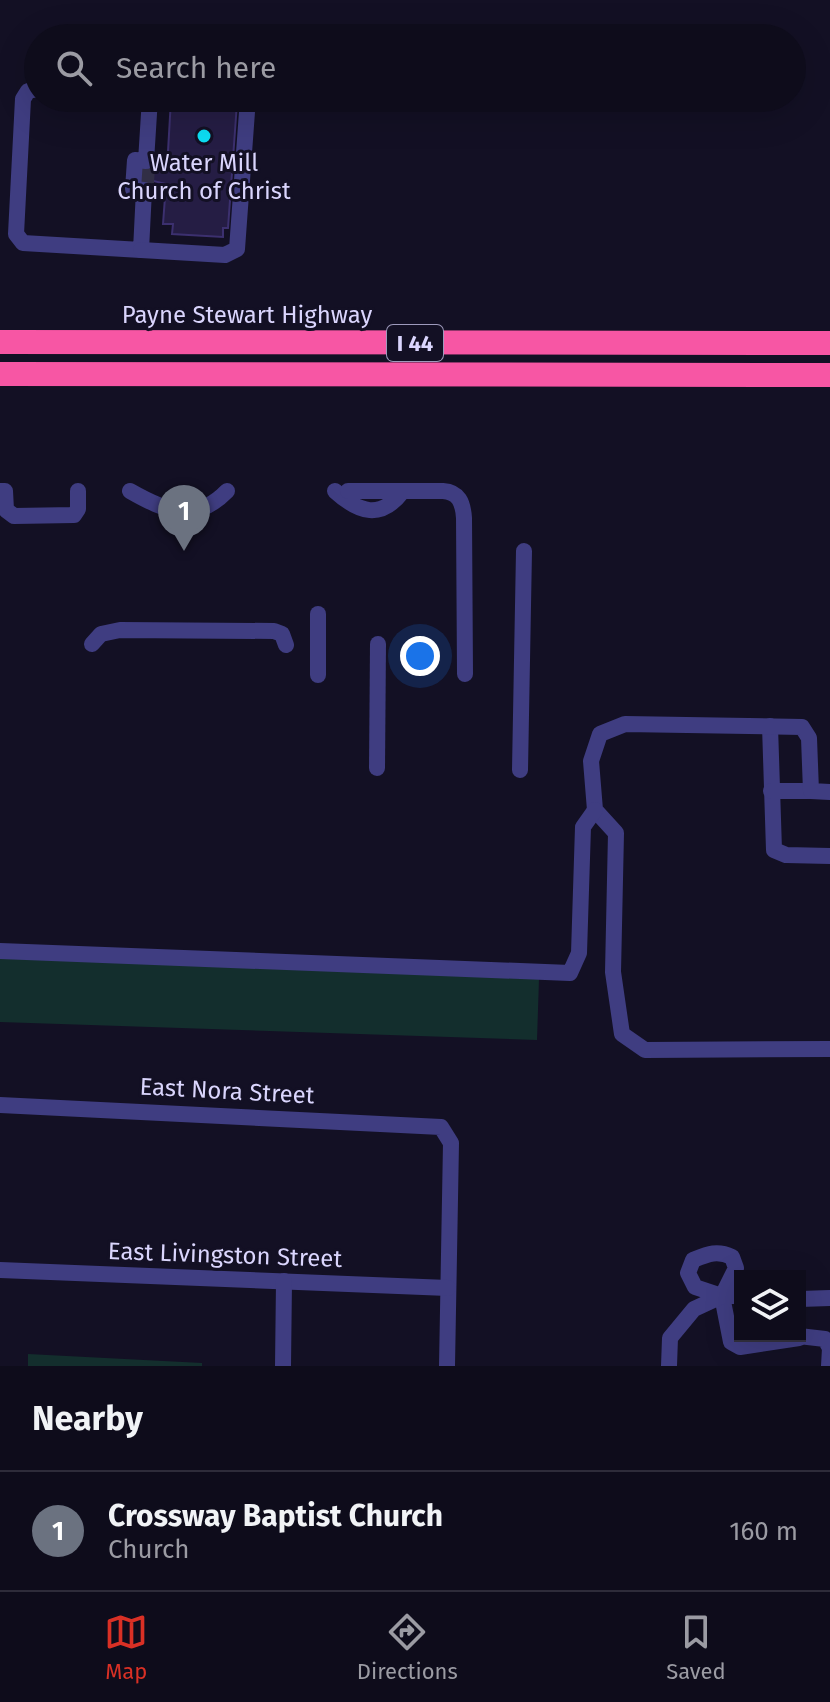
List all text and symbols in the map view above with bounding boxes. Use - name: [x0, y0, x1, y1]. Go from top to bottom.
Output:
- search box: [24, 24, 806, 112]
- icon: search: [52, 46, 96, 90]
- text: Search here: [116, 50, 276, 86]
- marker: Water Mill Church of Christ: [195, 127, 213, 145]
- place label: Water Mill Church of Christ: [117, 149, 291, 205]
- street label: Payne Stewart Highway: [122, 301, 372, 329]
- road number: I 44: [387, 325, 443, 361]
- pin: 1: [158, 485, 210, 551]
- your location: [400, 636, 440, 676]
- street label: East Nora Street: [139, 1072, 315, 1110]
- street label: East Livingston Street: [107, 1237, 343, 1273]
- map controls: [734, 1270, 806, 1342]
- button: layers: [734, 1270, 806, 1342]
- text: Nearby: [32, 1398, 143, 1439]
- text: Crossway Baptist Church: [108, 1498, 443, 1534]
- text: 1: [52, 1516, 64, 1547]
- text: 160 m: [729, 1516, 798, 1547]
- text: Church: [108, 1534, 190, 1565]
- tab: Map: [104, 1610, 148, 1685]
- tab: Directions: [357, 1610, 458, 1685]
- tab: Saved: [666, 1610, 726, 1685]

